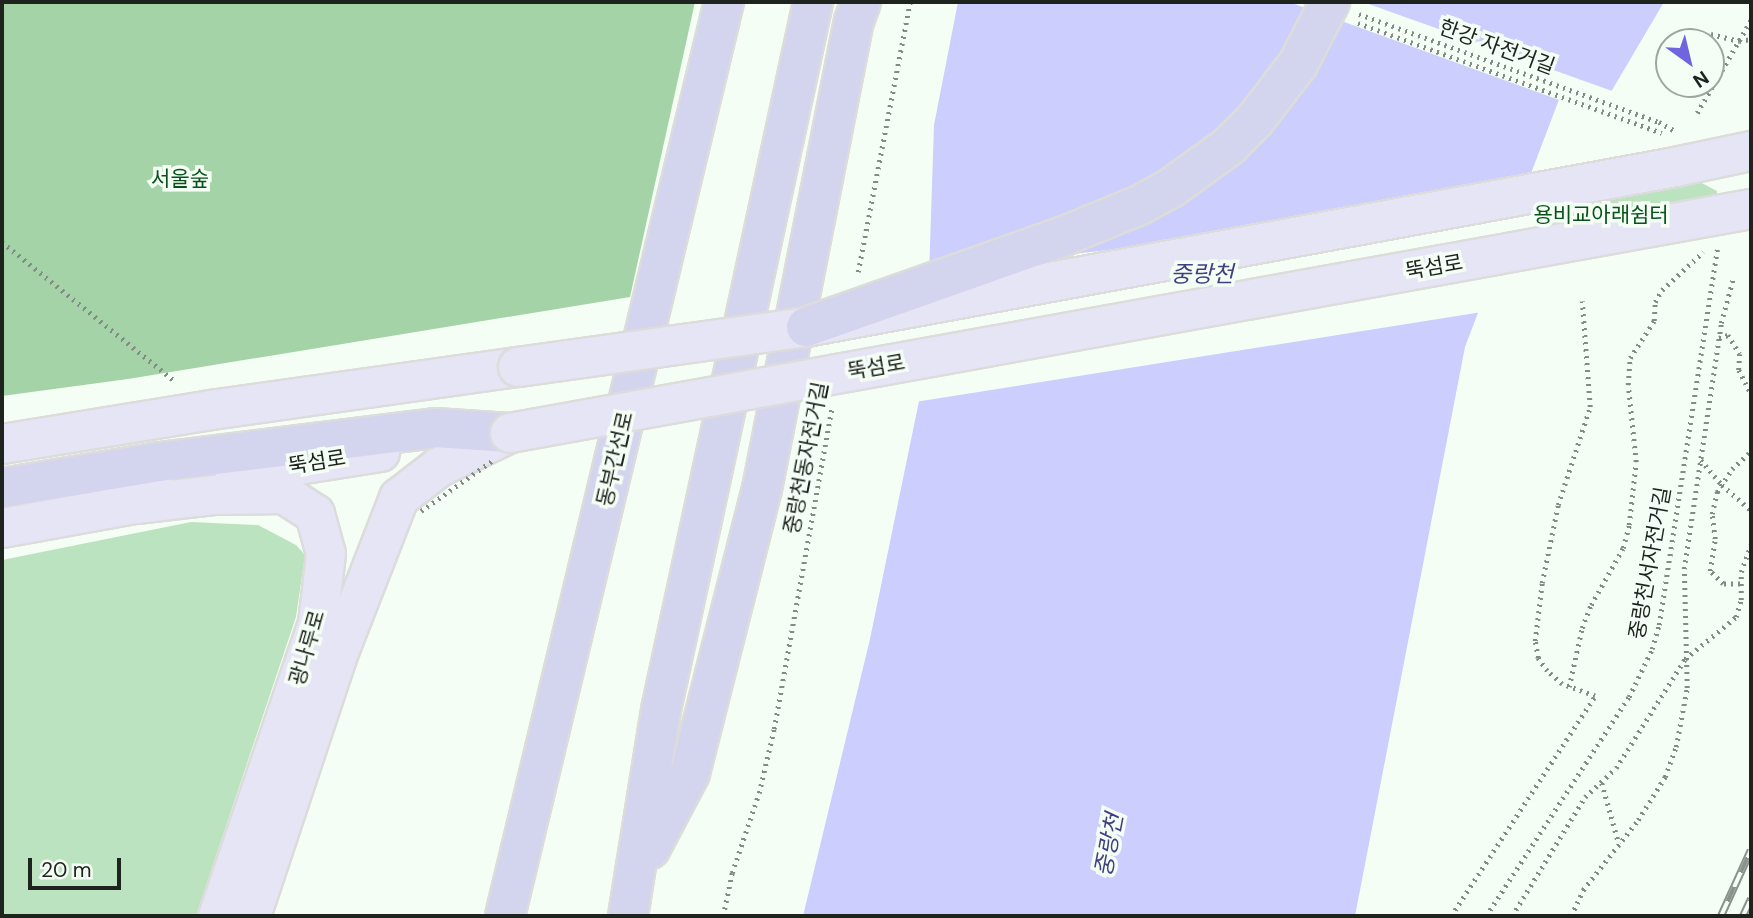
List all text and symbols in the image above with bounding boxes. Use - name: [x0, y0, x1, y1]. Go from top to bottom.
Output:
- street label: 한강 자전거길: [1436, 14, 1558, 80]
- north arrow: [1655, 28, 1725, 98]
- text: N: [1688, 65, 1714, 93]
- park label: 서울숲: [151, 166, 209, 192]
- park label: 용비교아래쉼터: [1533, 202, 1669, 228]
- street label: 뚝섬로: [1403, 250, 1465, 284]
- water label: 중랑천: [1170, 260, 1234, 288]
- street label: 뚝섬로: [845, 350, 907, 384]
- street label: 중랑천동자전거길: [779, 380, 833, 536]
- street label: 동부간선로: [592, 409, 638, 509]
- street label: 뚝섬로: [286, 445, 348, 479]
- street label: 중랑천서자전거길: [1624, 485, 1676, 641]
- street label: 광나루로: [284, 607, 330, 689]
- water label: 중랑천: [1089, 811, 1129, 879]
- scale bar: [32, 844, 124, 888]
- text: 20 m: [41, 856, 92, 884]

